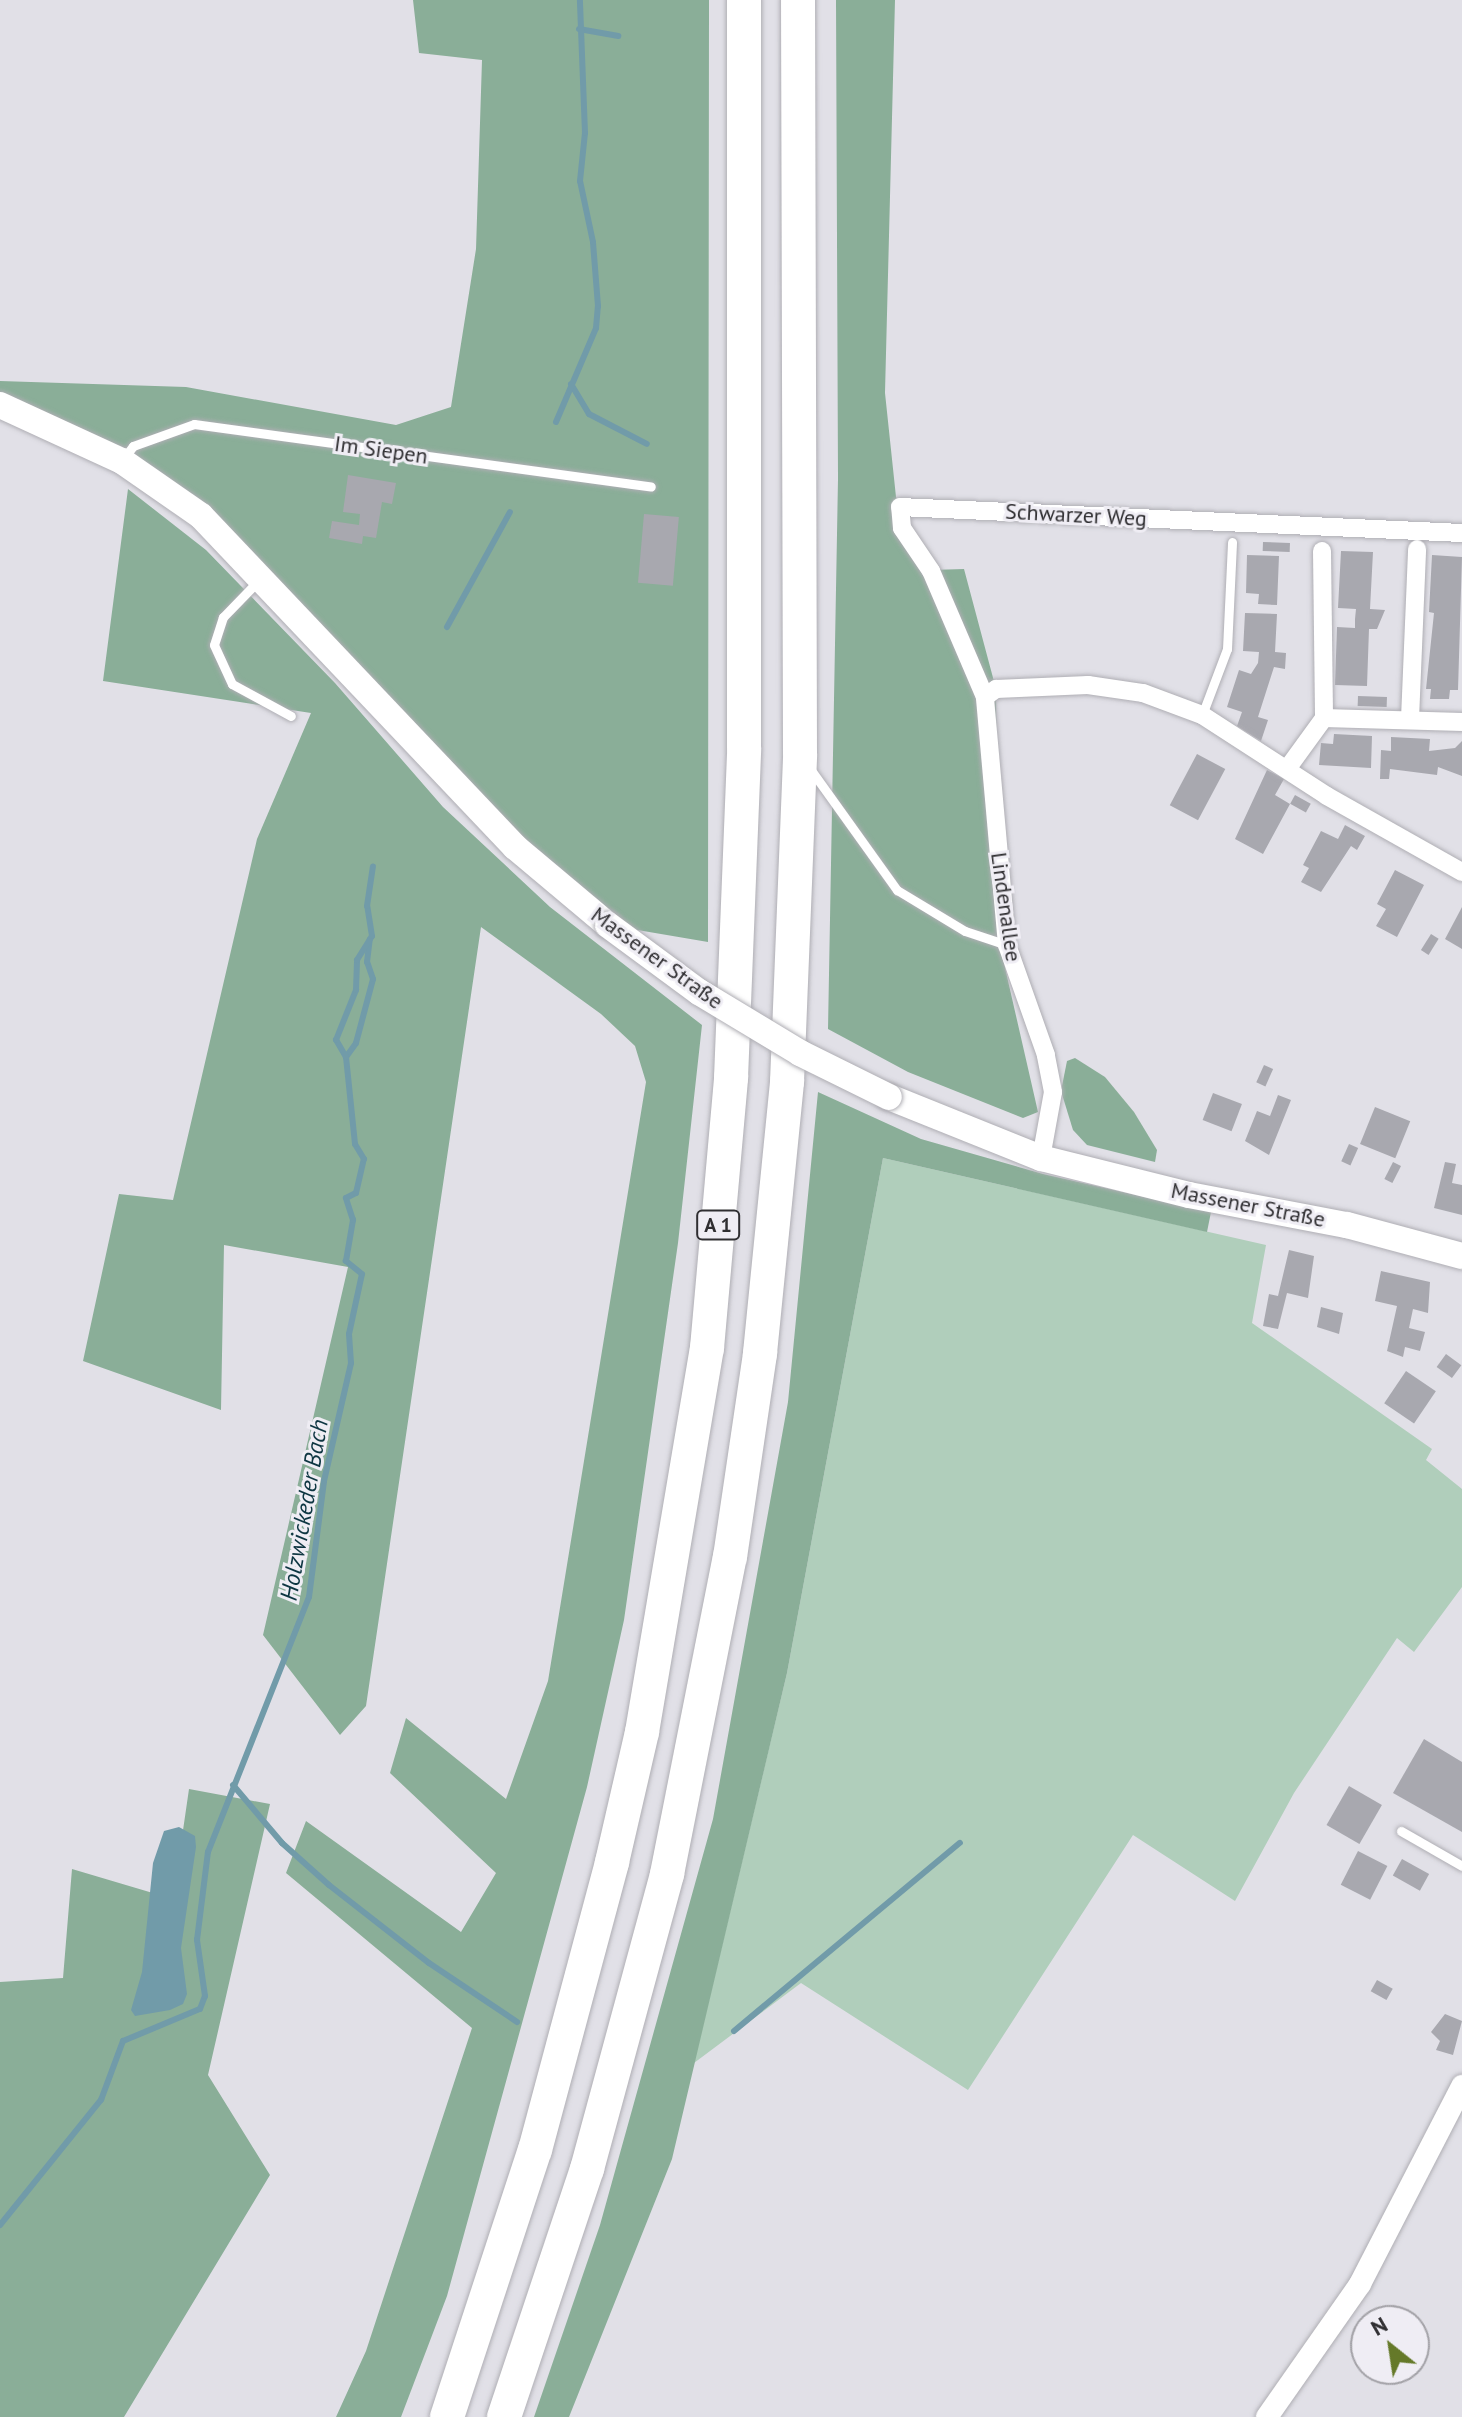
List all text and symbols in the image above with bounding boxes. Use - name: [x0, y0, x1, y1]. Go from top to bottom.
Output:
- street label: Im Siepen: [333, 430, 429, 470]
- street label: Schwarzer Weg: [1004, 498, 1148, 532]
- street label: Lindenallee: [985, 851, 1027, 963]
- street label: Massener Straße: [586, 901, 728, 1015]
- street label: Massener Straße: [1169, 1177, 1327, 1233]
- road number: A 1: [694, 1209, 742, 1241]
- water label: Holzwickeder Bach: [274, 1417, 334, 1603]
- north arrow: [1350, 2305, 1430, 2385]
- text: N: [1366, 2310, 1392, 2342]

